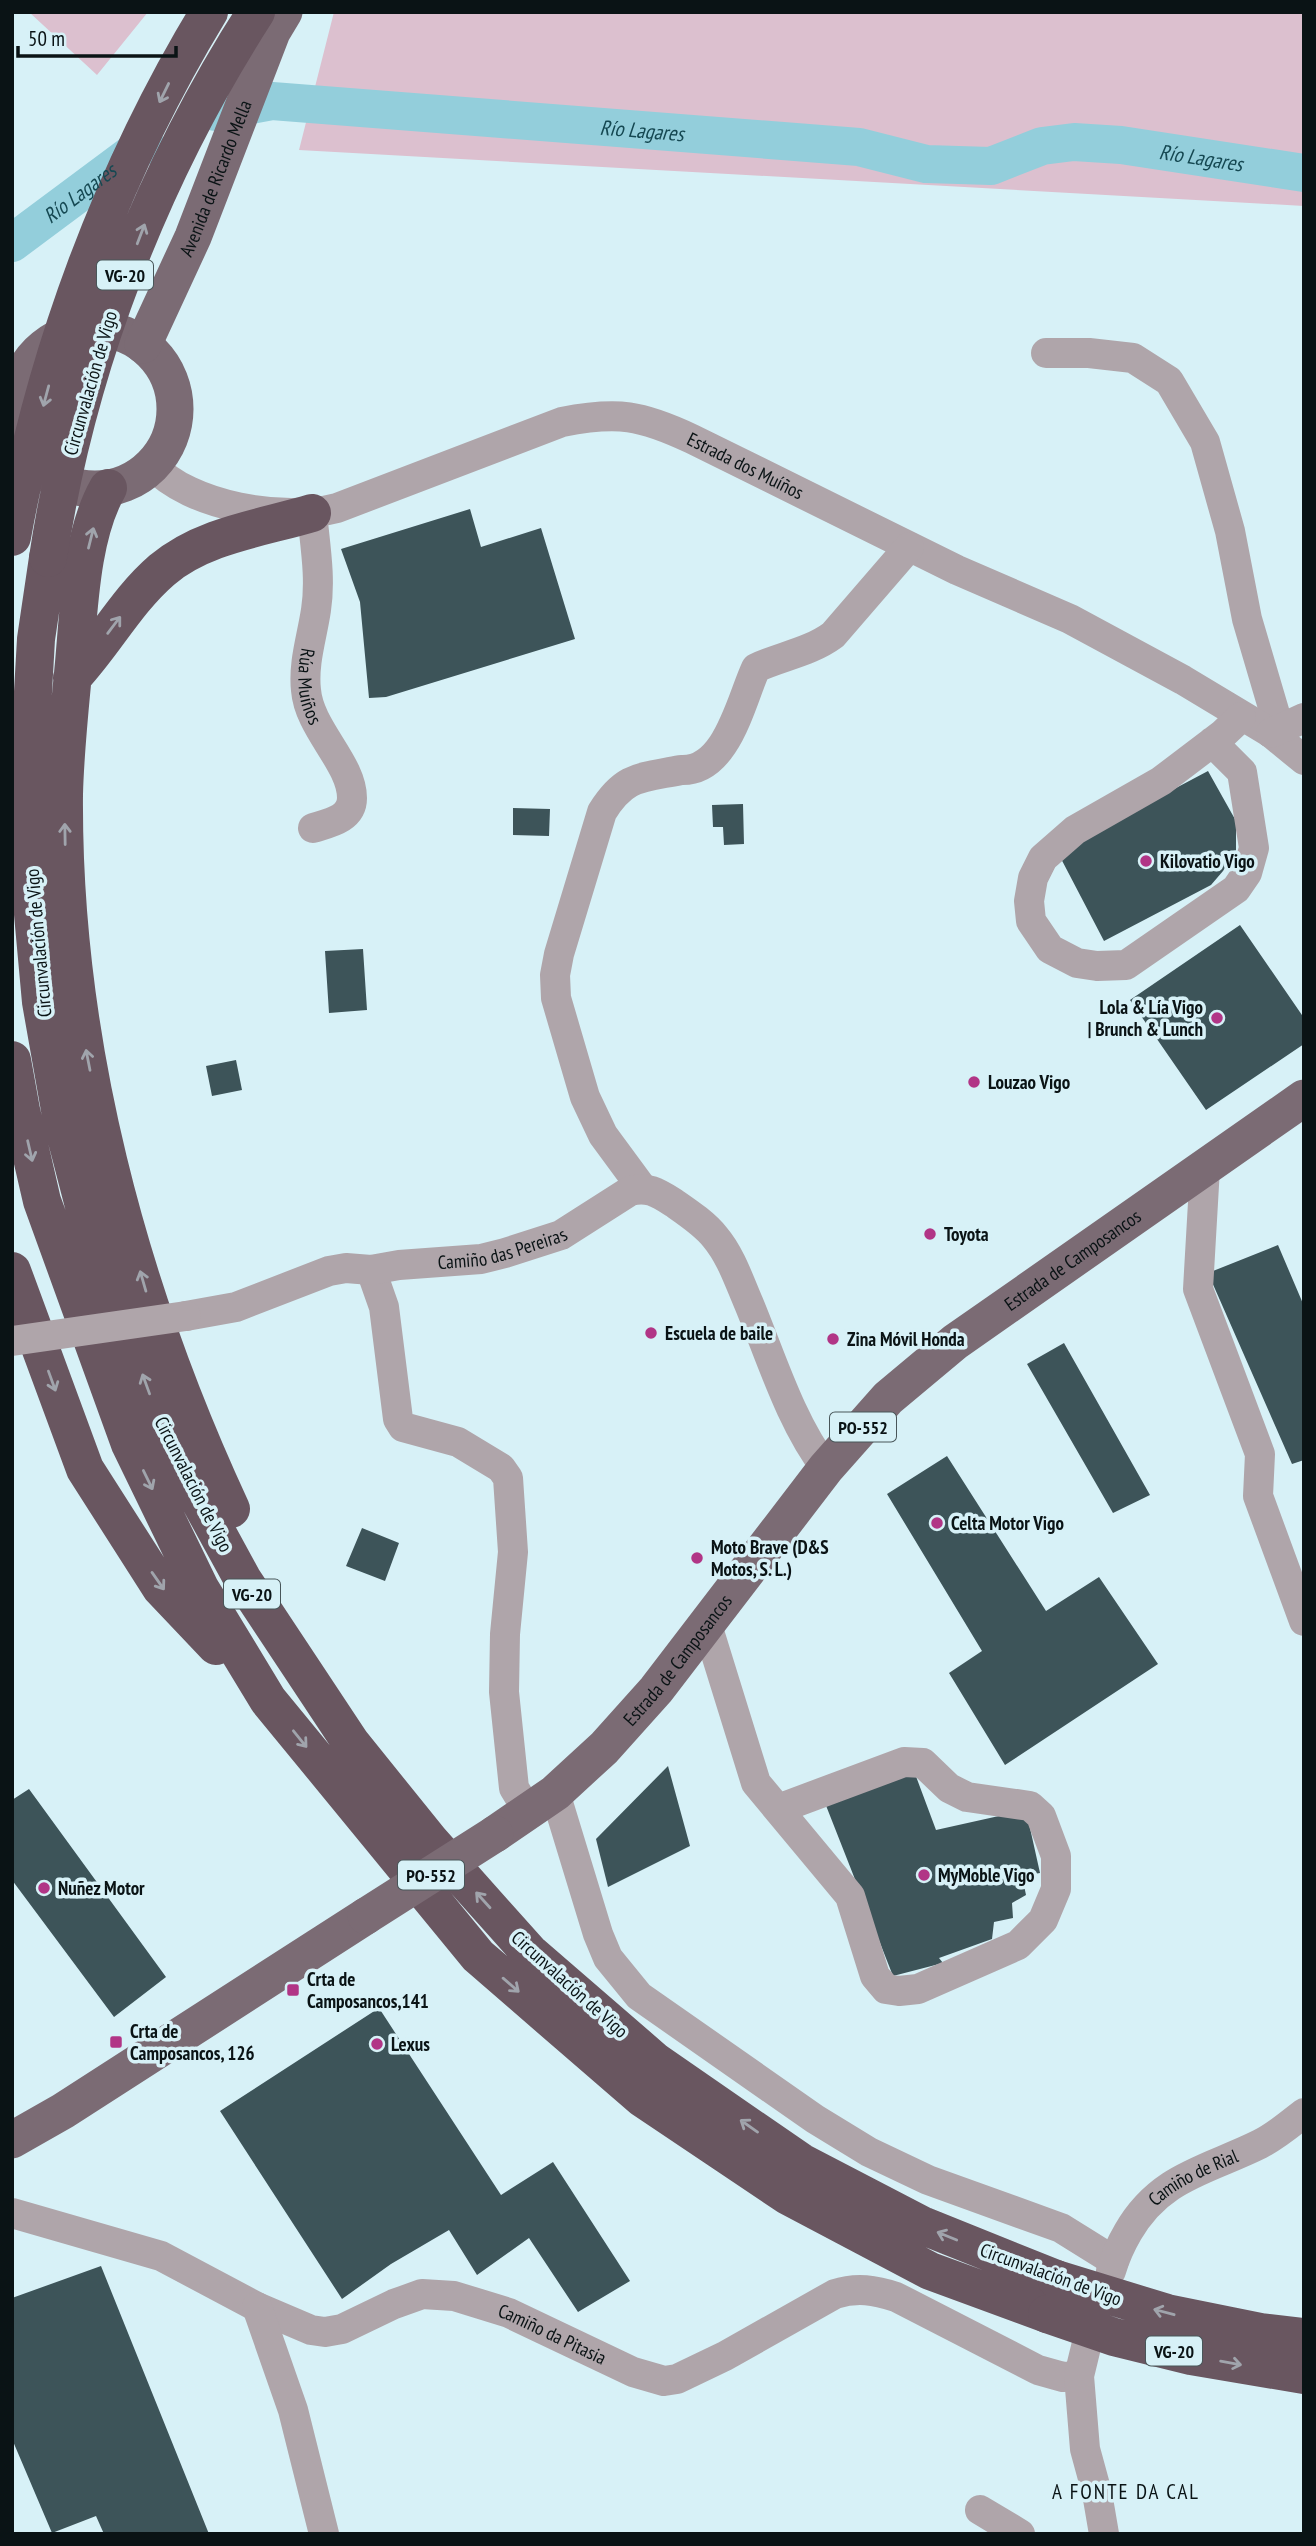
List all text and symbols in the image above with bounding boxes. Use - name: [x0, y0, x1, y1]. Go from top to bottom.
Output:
- scale bar: [18, 14, 175, 58]
- text: 50 m: [28, 25, 65, 52]
- one-way arrow: [156, 82, 170, 103]
- street label: Avenida de Ricardo Mella: [174, 97, 257, 260]
- water label: Río Lagares: [599, 113, 687, 147]
- water label: Río Lagares: [1157, 138, 1246, 177]
- water label: Río Lagares: [38, 156, 123, 229]
- one-way arrow: [135, 224, 148, 245]
- road number: VG-20: [97, 260, 153, 290]
- street label: Circunvalación de Vigo: [58, 308, 122, 458]
- one-way arrow: [38, 384, 51, 406]
- street label: Estrada dos Muíños: [683, 427, 808, 504]
- one-way arrow: [85, 527, 98, 550]
- one-way arrow: [107, 616, 122, 635]
- street label: Rúa Muíños: [293, 647, 327, 728]
- one-way arrow: [58, 823, 72, 846]
- place label: Kilovatio Vigo: [1160, 849, 1255, 873]
- marker: Kilovatio Vigo: [1138, 853, 1154, 869]
- street label: Circunvalación de Vigo: [20, 868, 56, 1018]
- place label: Lola & Lía Vigo | Brunch & Lunch: [1088, 995, 1203, 1041]
- marker: Lola & Lía Vigo | Brunch & Lunch: [1209, 1010, 1225, 1026]
- one-way arrow: [80, 1049, 94, 1072]
- place label: Louzao Vigo: [988, 1070, 1070, 1094]
- marker: Louzao Vigo: [966, 1074, 982, 1090]
- one-way arrow: [24, 1139, 38, 1162]
- street label: Estrada de Camposancos: [1000, 1204, 1145, 1316]
- street label: Camiño das Pereiras: [437, 1222, 572, 1274]
- place label: Toyota: [944, 1222, 989, 1246]
- marker: Toyota: [922, 1226, 938, 1242]
- one-way arrow: [135, 1270, 148, 1292]
- place label: Escuela de baile: [665, 1321, 773, 1345]
- marker: Escuela de baile: [643, 1325, 659, 1341]
- place label: Zina Móvil Honda: [847, 1327, 965, 1351]
- marker: Zina Móvil Honda: [825, 1331, 841, 1347]
- one-way arrow: [47, 1369, 60, 1391]
- one-way arrow: [139, 1374, 152, 1396]
- street label: Circunvalación de Vigo: [150, 1412, 238, 1556]
- road number: PO-552: [830, 1412, 896, 1442]
- one-way arrow: [142, 1469, 155, 1490]
- place label: Celta Motor Vigo: [951, 1511, 1064, 1535]
- marker: Celta Motor Vigo: [929, 1515, 945, 1531]
- place label: Moto Brave (D&S Motos, S. L.): [711, 1535, 829, 1581]
- marker: Moto Brave (D&S Motos, S. L.): [689, 1550, 705, 1566]
- one-way arrow: [151, 1571, 165, 1590]
- road number: VG-20: [224, 1580, 280, 1609]
- street label: Estrada de Camposancos: [618, 1589, 737, 1731]
- one-way arrow: [292, 1730, 307, 1748]
- road number: PO-552: [398, 1860, 464, 1889]
- place label: MyMoble Vigo: [938, 1863, 1035, 1887]
- marker: MyMoble Vigo: [916, 1867, 932, 1883]
- place label: Nuñez Motor: [58, 1876, 145, 1900]
- marker: Nuñez Motor: [36, 1880, 52, 1896]
- one-way arrow: [475, 1891, 491, 1909]
- street label: Circunvalación de Vigo: [507, 1925, 633, 2043]
- place label: Crta de Camposancos,141: [307, 1967, 429, 2013]
- one-way arrow: [502, 1977, 520, 1993]
- marker: Crta de Camposancos,141: [285, 1982, 301, 1998]
- place label: Crta de Camposancos, 126: [130, 2019, 255, 2065]
- place label: Lexus: [391, 2032, 430, 2056]
- marker: Crta de Camposancos, 126: [108, 2034, 124, 2050]
- marker: Lexus: [369, 2036, 385, 2052]
- one-way arrow: [740, 2119, 759, 2133]
- street label: Camiño de Rial: [1143, 2143, 1242, 2211]
- one-way arrow: [937, 2228, 959, 2241]
- street label: Circunvalación de Vigo: [977, 2237, 1125, 2311]
- street label: Camiño da Pitasia: [496, 2298, 610, 2370]
- one-way arrow: [1154, 2305, 1176, 2318]
- road number: VG-20: [1146, 2336, 1202, 2365]
- one-way arrow: [1219, 2357, 1242, 2370]
- district label: A FONTE DA CAL: [1052, 2478, 1200, 2505]

